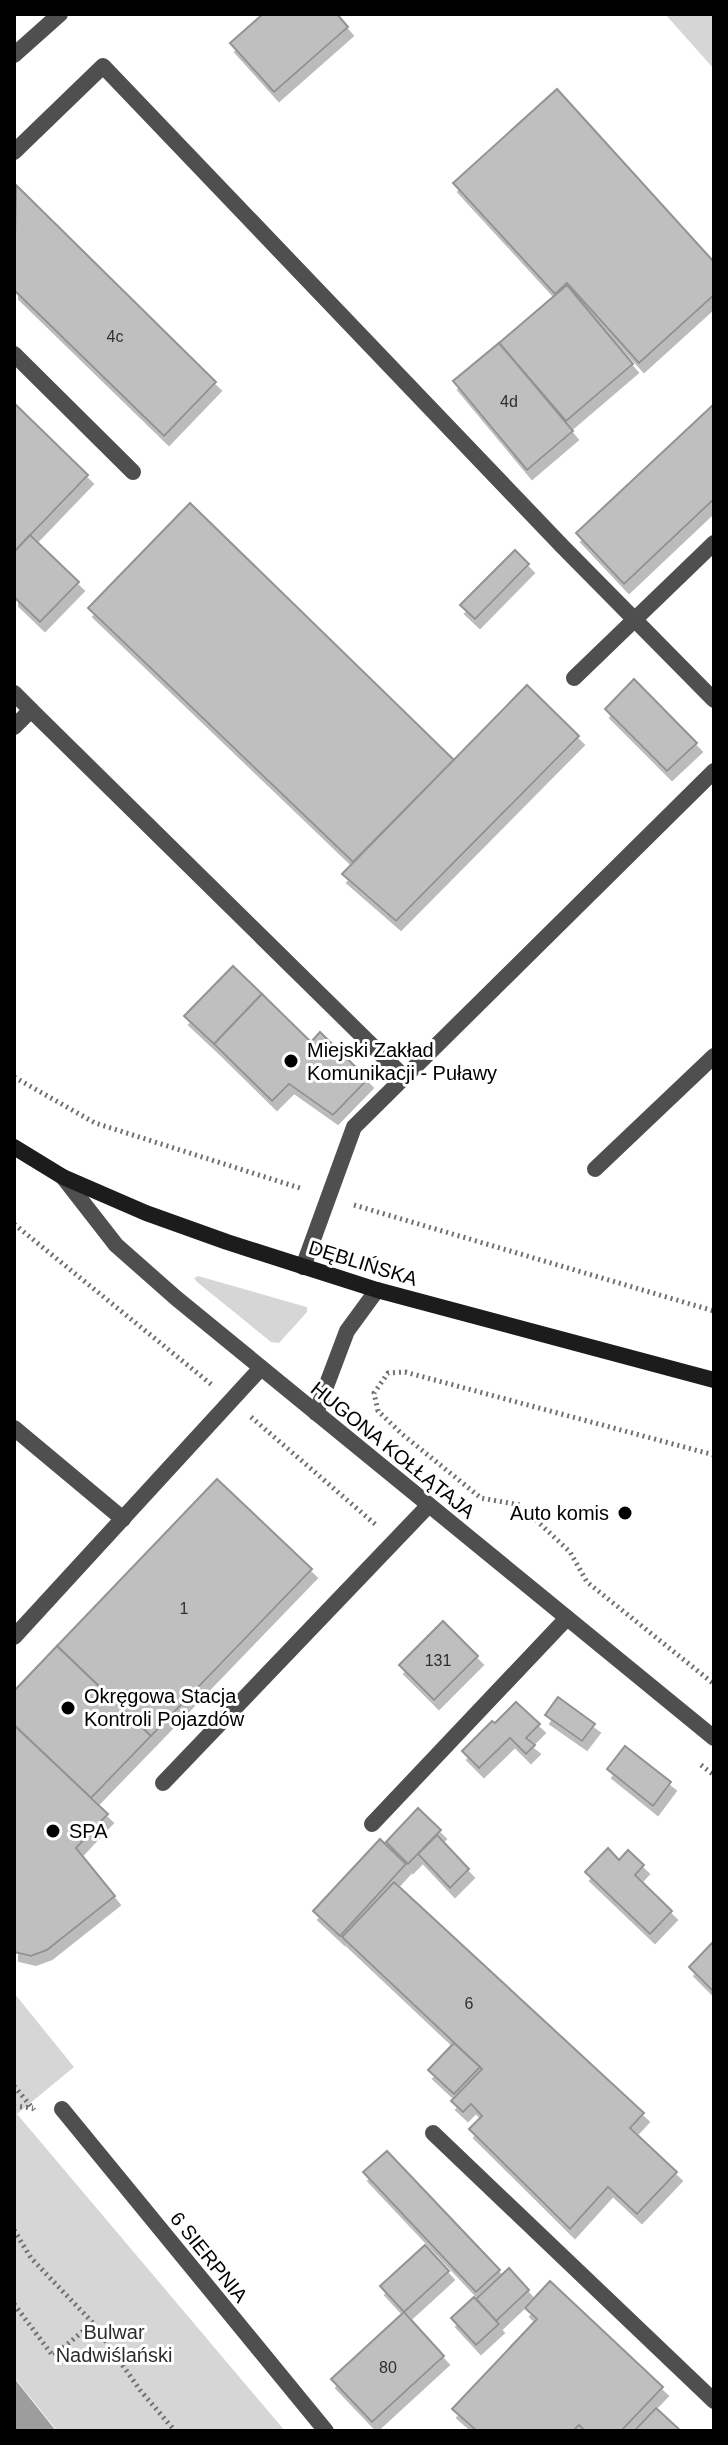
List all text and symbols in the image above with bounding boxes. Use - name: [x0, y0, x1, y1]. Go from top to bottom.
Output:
- house number: 4c: [107, 328, 123, 345]
- house number: 4d: [500, 393, 518, 410]
- place label: Miejski Zakład Komunikacji - Puławy: [307, 1039, 497, 1084]
- marker: Miejski Zakład Komunikacji - Puławy: [282, 1052, 300, 1070]
- street label: DĘBLIŃSKA: [306, 1236, 421, 1290]
- street label: HUGONA KOŁŁĄTAJA: [307, 1377, 480, 1523]
- place label: Auto komis: [510, 1502, 609, 1524]
- marker: Auto komis: [616, 1504, 634, 1522]
- house number: 1: [180, 1600, 189, 1617]
- house number: 131: [425, 1652, 451, 1669]
- place label: Okręgowa Stacja Kontroli Pojazdów: [84, 1685, 245, 1730]
- marker: Okręgowa Stacja Kontroli Pojazdów: [59, 1699, 77, 1717]
- place label: SPA: [69, 1820, 108, 1842]
- marker: SPA: [44, 1822, 62, 1840]
- house number: 6: [465, 1995, 474, 2012]
- street label: 6 SIERPNIA: [166, 2207, 253, 2307]
- park label: Bulwar Nadwiślański: [56, 2321, 172, 2366]
- house number: 80: [379, 2359, 397, 2376]

